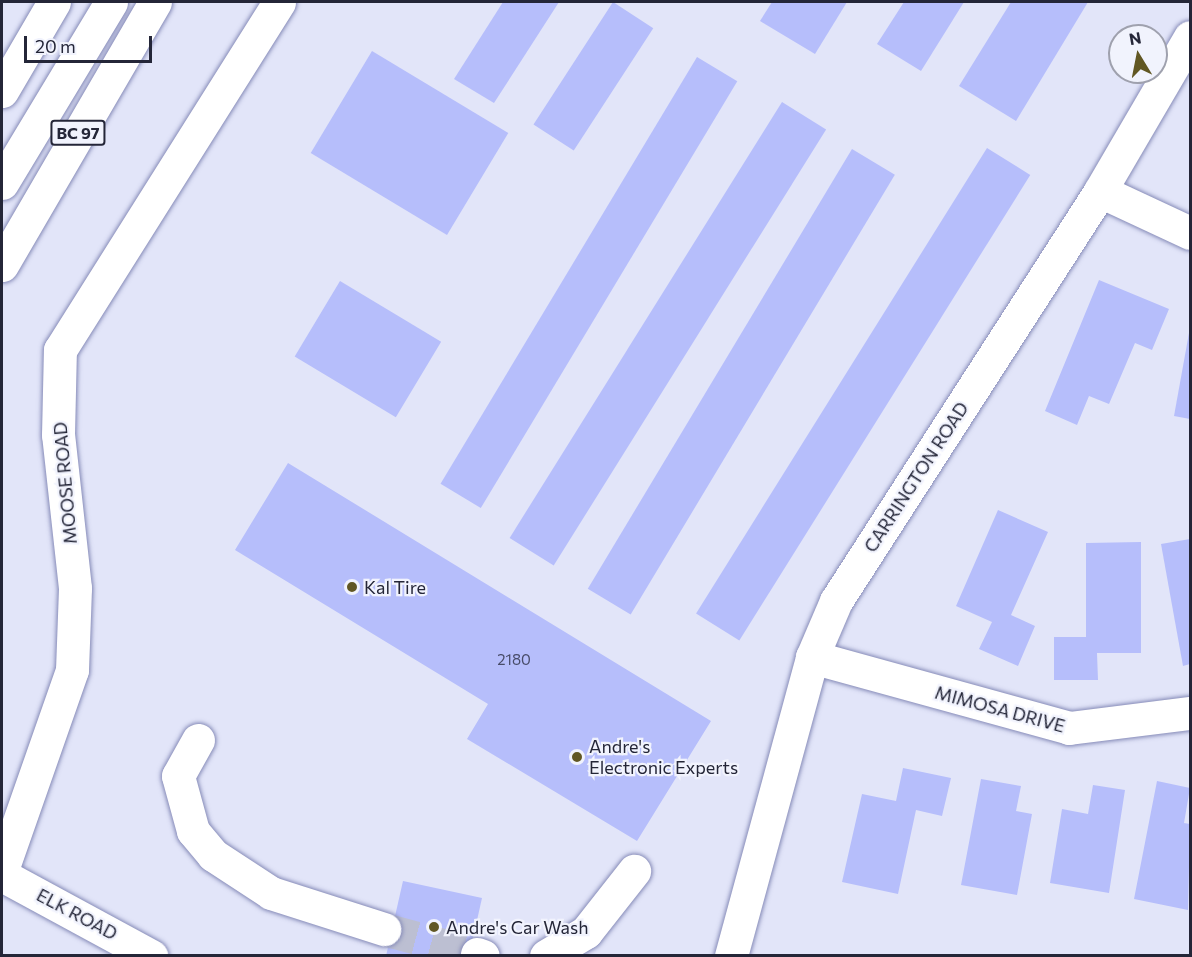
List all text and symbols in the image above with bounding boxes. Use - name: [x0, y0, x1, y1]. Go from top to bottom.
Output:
- scale bar: [27, 24, 154, 62]
- north arrow: [1108, 24, 1168, 84]
- text: N: [1128, 27, 1143, 48]
- text: 20 m: [35, 35, 76, 57]
- road number: BC 97: [50, 120, 106, 146]
- street label: CARRINGTON ROAD: [859, 398, 973, 556]
- street label: MOOSE ROAD: [49, 421, 81, 545]
- place label: Kal Tire: [364, 576, 426, 598]
- marker: Kal Tire: [345, 580, 359, 594]
- house number: 2180: [497, 651, 531, 669]
- street label: MIMOSA DRIVE: [933, 681, 1067, 737]
- place label: Andre's Electronic Experts: [589, 736, 738, 778]
- marker: Andre's Electronic Experts: [570, 750, 584, 764]
- street label: ELK ROAD: [33, 884, 121, 944]
- place label: Andre's Car Wash: [446, 916, 588, 938]
- marker: Andre's Car Wash: [427, 920, 441, 934]

